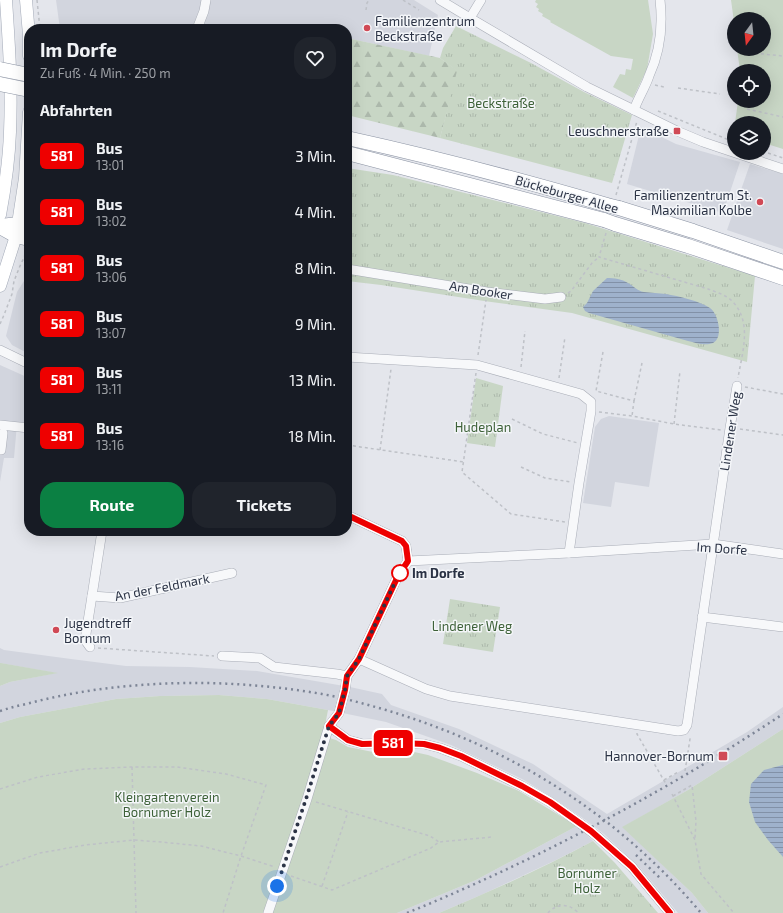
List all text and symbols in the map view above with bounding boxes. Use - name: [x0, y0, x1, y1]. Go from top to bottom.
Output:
- north arrow: [727, 12, 771, 56]
- map controls: [727, 12, 771, 160]
- place label: Familienzentrum Beckstraße: [375, 13, 475, 44]
- marker: Familienzentrum Beckstraße: [362, 23, 372, 33]
- button: heart: [294, 37, 336, 79]
- text: Im Dorfe: [40, 38, 117, 61]
- button: locate: [727, 64, 771, 108]
- text: Zu Fuß · 4 Min. · 250 m: [40, 65, 171, 81]
- park label: Beckstraße: [467, 95, 535, 111]
- text: Abfahrten: [40, 101, 112, 119]
- button: layers: [727, 116, 771, 160]
- place label: Leuschnerstraße: [568, 123, 669, 139]
- marker: Leuschnerstraße: [672, 126, 682, 136]
- text: Bus: [96, 139, 122, 157]
- text: 581: [51, 147, 73, 164]
- text: 3 Min.: [295, 147, 336, 165]
- text: 13:01: [96, 157, 124, 173]
- street label: Bückeburger Allee: [514, 172, 620, 216]
- place label: Familienzentrum St. Maximilian Kolbe: [634, 187, 752, 218]
- text: Bus: [96, 195, 122, 213]
- marker: Familienzentrum St. Maximilian Kolbe: [755, 197, 765, 207]
- text: 581: [51, 203, 73, 220]
- text: 4 Min.: [294, 203, 336, 221]
- text: 13:02: [96, 213, 127, 229]
- text: Bus: [96, 251, 122, 269]
- text: 581: [51, 259, 73, 276]
- text: 8 Min.: [295, 259, 336, 277]
- text: 13:06: [96, 269, 127, 285]
- street label: Am Booker: [448, 277, 514, 303]
- text: Bus: [96, 307, 122, 325]
- text: 581: [51, 315, 73, 332]
- text: 9 Min.: [295, 315, 336, 333]
- text: 13:07: [96, 325, 126, 341]
- text: Bus: [96, 363, 122, 381]
- text: 581: [51, 371, 73, 388]
- text: 13 Min.: [289, 371, 336, 389]
- text: 13:11: [96, 381, 122, 397]
- street label: Lindener Weg: [716, 390, 744, 472]
- text: Bus: [96, 419, 122, 437]
- park label: Hudeplan: [455, 419, 511, 435]
- text: 581: [51, 427, 73, 444]
- text: 18 Min.: [289, 427, 336, 445]
- text: 13:16: [96, 437, 124, 453]
- button: Route: [40, 482, 184, 528]
- button: Tickets: [192, 482, 336, 528]
- street label: Im Dorfe: [696, 538, 748, 558]
- marker: Im Dorfe: [391, 564, 409, 582]
- place label: Im Dorfe: [412, 565, 465, 581]
- street label: An der Feldmark: [113, 570, 211, 604]
- place label: Jugendtreff Bornum: [64, 615, 132, 646]
- park label: Lindener Weg: [432, 618, 512, 634]
- marker: Jugendtreff Bornum: [51, 625, 61, 635]
- line badge: 581: [370, 730, 416, 756]
- text: 581: [382, 734, 404, 751]
- place label: Hannover-Bornum: [605, 748, 714, 764]
- marker: Hannover-Bornum: [717, 750, 729, 762]
- park label: Kleingartenverein Bornumer Holz: [115, 789, 219, 820]
- park label: Bornumer Holz: [557, 865, 617, 896]
- your location: [267, 876, 287, 896]

